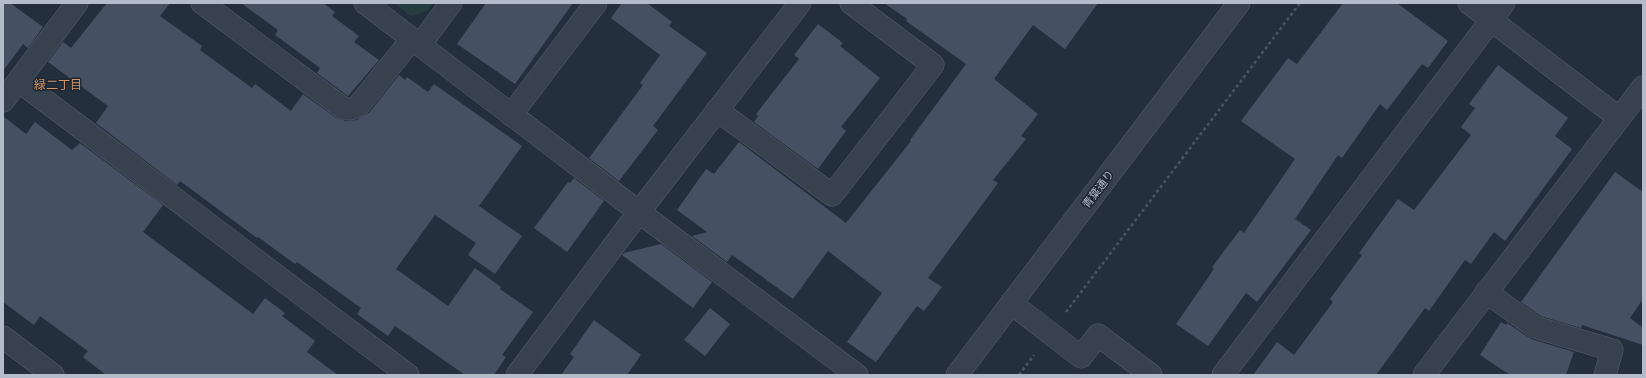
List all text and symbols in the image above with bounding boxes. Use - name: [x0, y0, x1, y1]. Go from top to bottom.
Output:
- district label: 緑二丁目: [34, 77, 82, 92]
- street label: 青葉通り: [1079, 167, 1117, 211]

